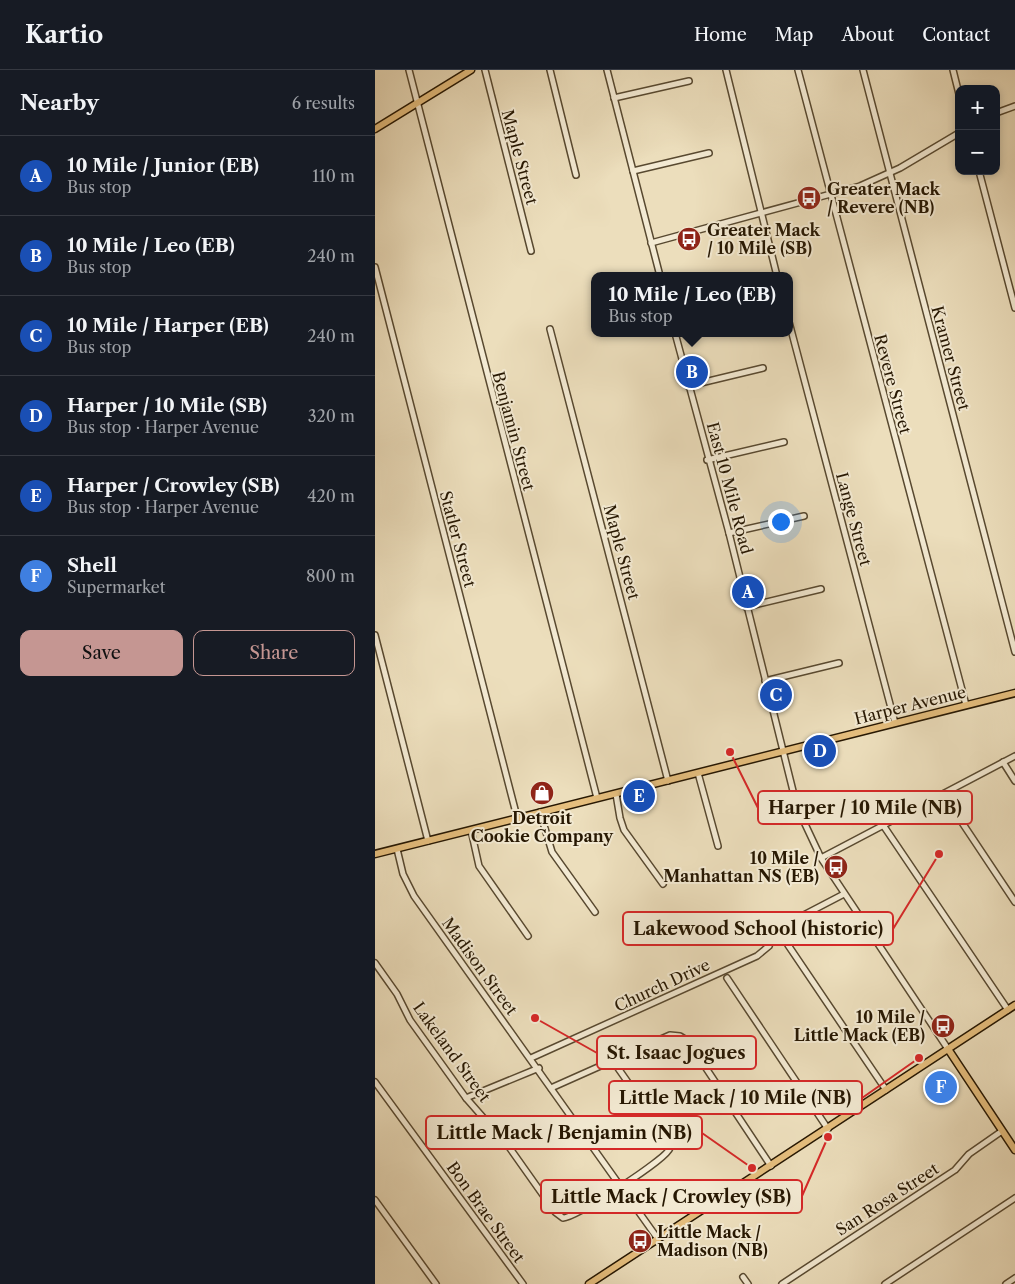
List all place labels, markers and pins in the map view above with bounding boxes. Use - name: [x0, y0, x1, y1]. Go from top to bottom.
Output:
- place label: Greater Mack / Revere (NB): [827, 179, 941, 217]
- bus stop icon: Greater Mack / Revere (NB): [796, 185, 822, 211]
- place label: Greater Mack / 10 Mile (SB): [707, 220, 821, 258]
- bus stop icon: Greater Mack / 10 Mile (SB): [676, 226, 702, 252]
- pin: B: [676, 353, 708, 391]
- pin: A: [732, 573, 764, 611]
- pin: C: [760, 676, 792, 714]
- pin: D: [804, 732, 836, 770]
- pin: E: [623, 777, 655, 815]
- shop icon: Detroit Cookie Company: [529, 780, 555, 806]
- callout: Harper / 10 Mile (NB): [758, 791, 972, 824]
- place label: Detroit Cookie Company: [471, 808, 614, 846]
- place label: 10 Mile / Manhattan NS (EB): [663, 848, 819, 886]
- bus stop icon: 10 Mile / Manhattan NS (EB): [823, 854, 849, 880]
- callout: Lakewood School (historic): [623, 912, 893, 945]
- place label: 10 Mile / Little Mack (EB): [794, 1007, 925, 1045]
- bus stop icon: 10 Mile / Little Mack (EB): [930, 1013, 956, 1039]
- callout: St. Isaac Jogues: [597, 1036, 756, 1069]
- pin: F: [925, 1068, 957, 1106]
- callout: Little Mack / 10 Mile (NB): [609, 1081, 862, 1114]
- callout: Little Mack / Benjamin (NB): [426, 1116, 702, 1149]
- callout: Little Mack / Crowley (SB): [541, 1180, 802, 1213]
- place label: Little Mack / Madison (NB): [657, 1222, 768, 1260]
- bus stop icon: Little Mack / Madison (NB): [627, 1228, 653, 1254]

